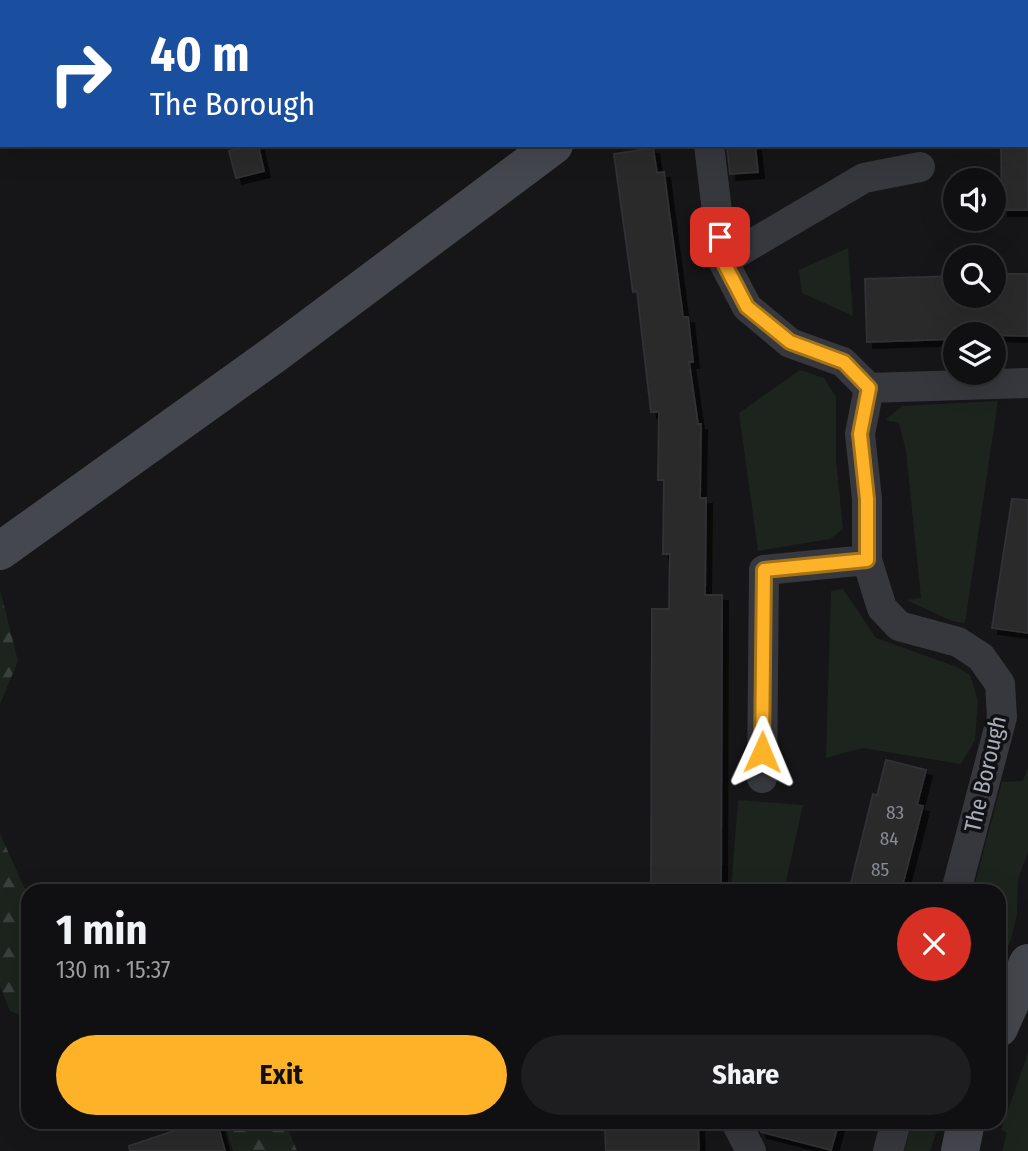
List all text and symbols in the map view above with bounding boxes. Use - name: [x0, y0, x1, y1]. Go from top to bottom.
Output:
- text: 40 m: [150, 25, 250, 84]
- icon: right: [35, 28, 126, 119]
- text: The Borough: [150, 85, 315, 123]
- map controls: [943, 168, 1006, 385]
- button: sound: [943, 168, 1006, 231]
- pin: [690, 207, 750, 267]
- icon: arrive: [701, 218, 739, 256]
- button: search: [943, 245, 1006, 308]
- button: layers: [943, 322, 1006, 385]
- street label: The Borough: [958, 713, 1012, 835]
- position arrow: [725, 715, 799, 789]
- house number: 83: [886, 801, 904, 824]
- house number: 84: [880, 827, 898, 850]
- house number: 85: [871, 858, 889, 881]
- text: 1 min: [56, 905, 147, 955]
- button: close: [897, 907, 971, 981]
- text: 130 m · 15:37: [56, 956, 170, 984]
- button: Exit: [56, 1035, 507, 1115]
- button: Share: [521, 1035, 971, 1115]

